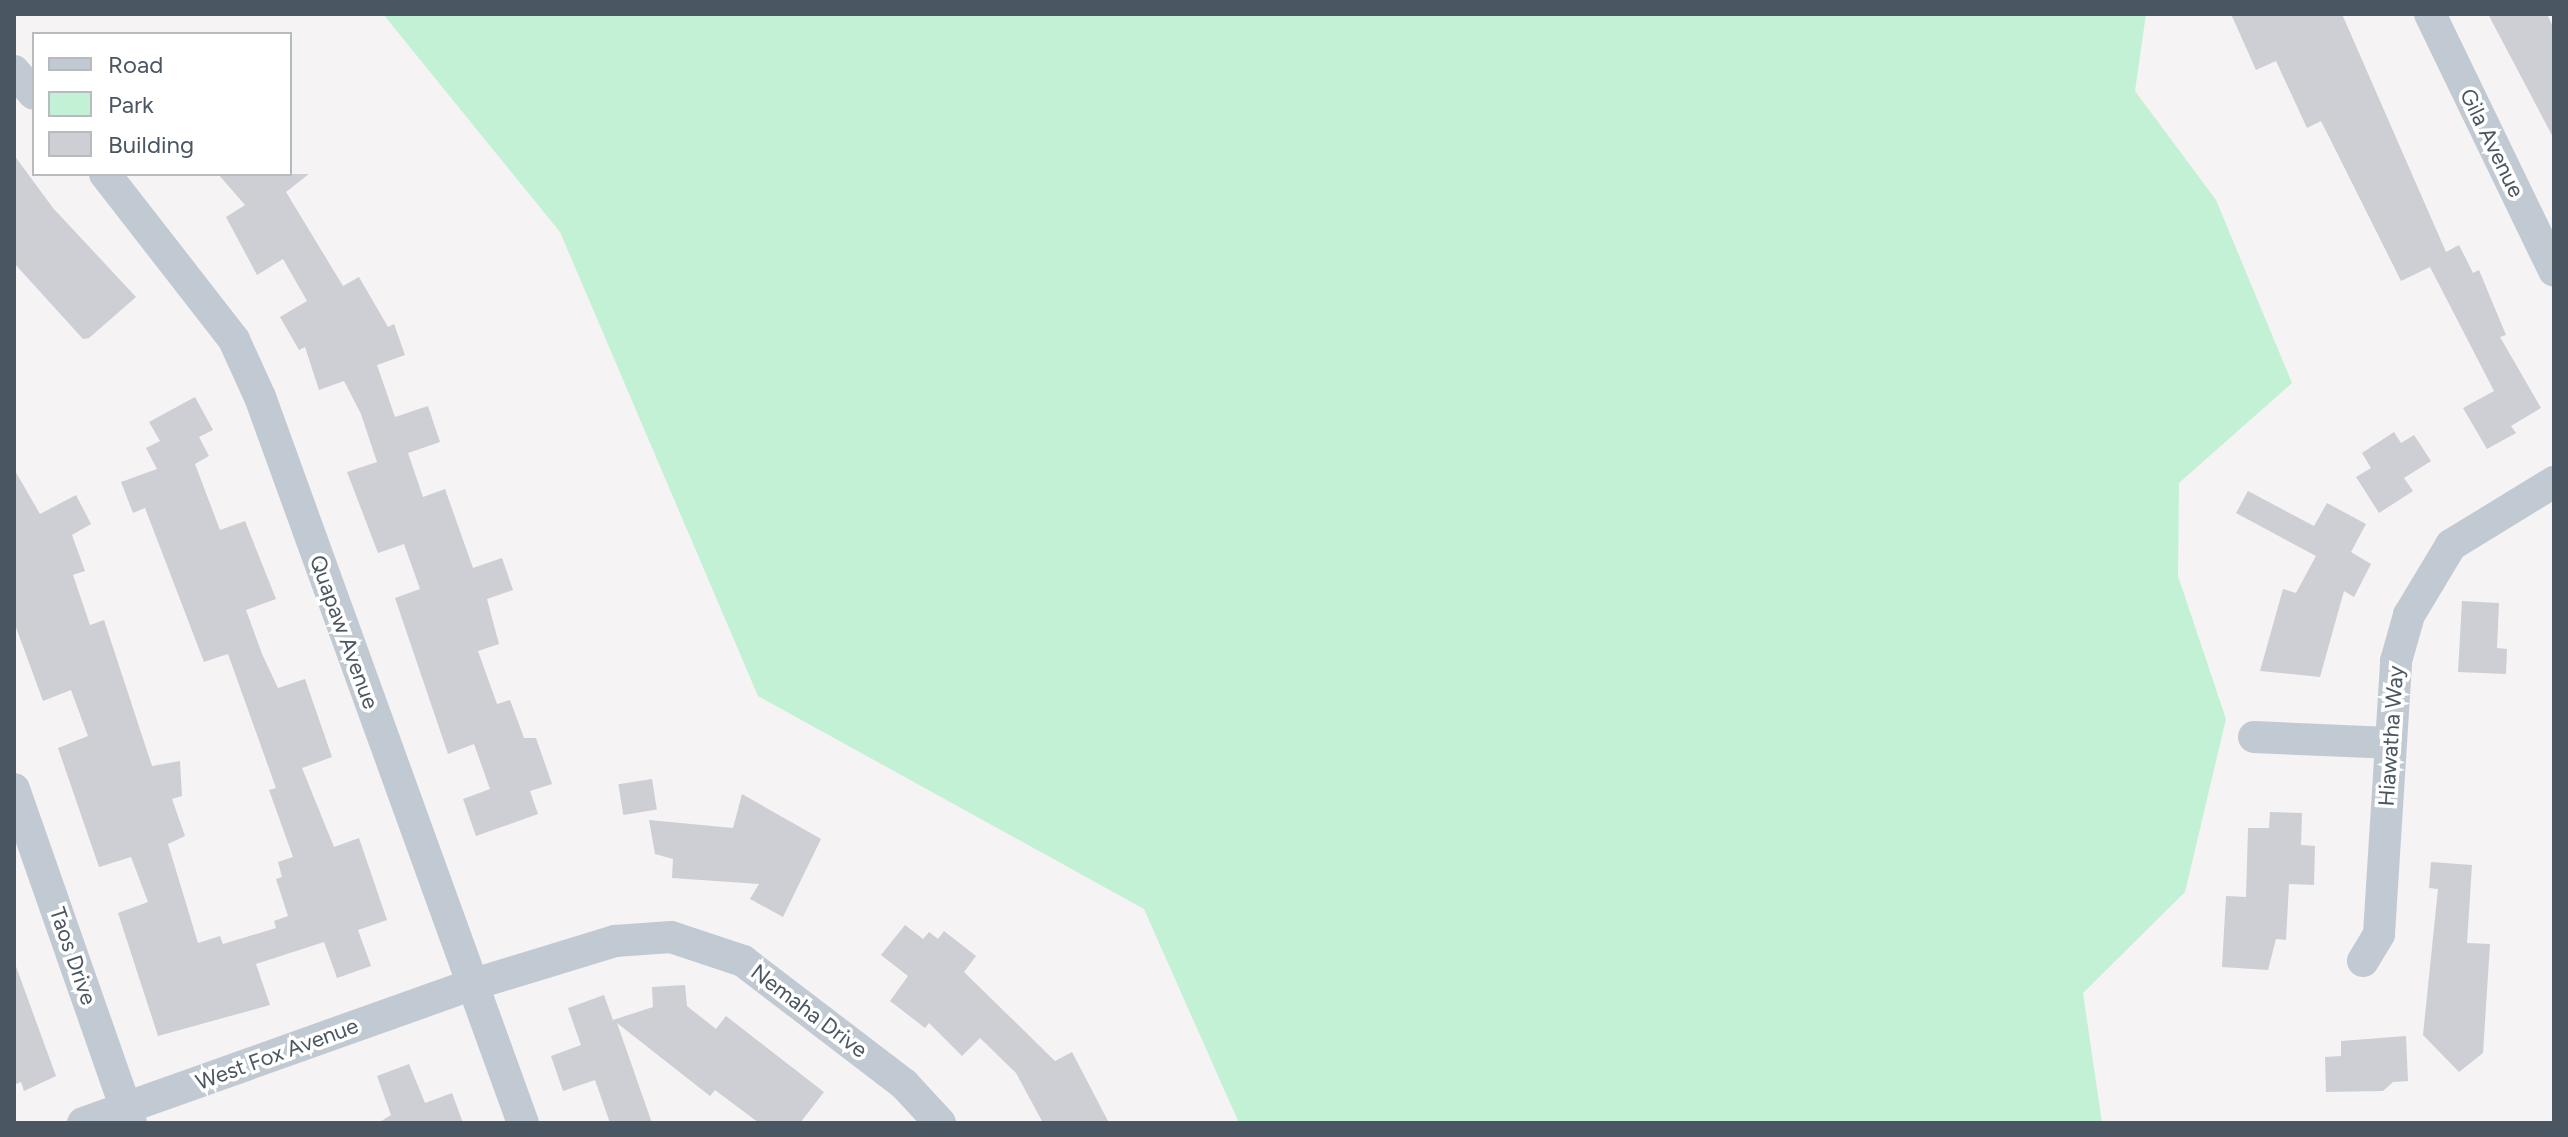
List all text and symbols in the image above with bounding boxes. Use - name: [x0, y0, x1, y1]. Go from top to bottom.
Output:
- legend: [32, 32, 292, 176]
- text: Road: [108, 50, 163, 79]
- street label: Gila Avenue: [2454, 84, 2530, 202]
- text: Park: [108, 90, 154, 119]
- text: Building: [108, 130, 194, 159]
- street label: Quapaw Avenue: [304, 551, 384, 713]
- street label: Hiawatha Way: [2373, 665, 2409, 807]
- street label: Taos Drive: [44, 904, 102, 1008]
- street label: Nemaha Drive: [746, 959, 872, 1063]
- street label: West Fox Avenue: [192, 1012, 362, 1096]

